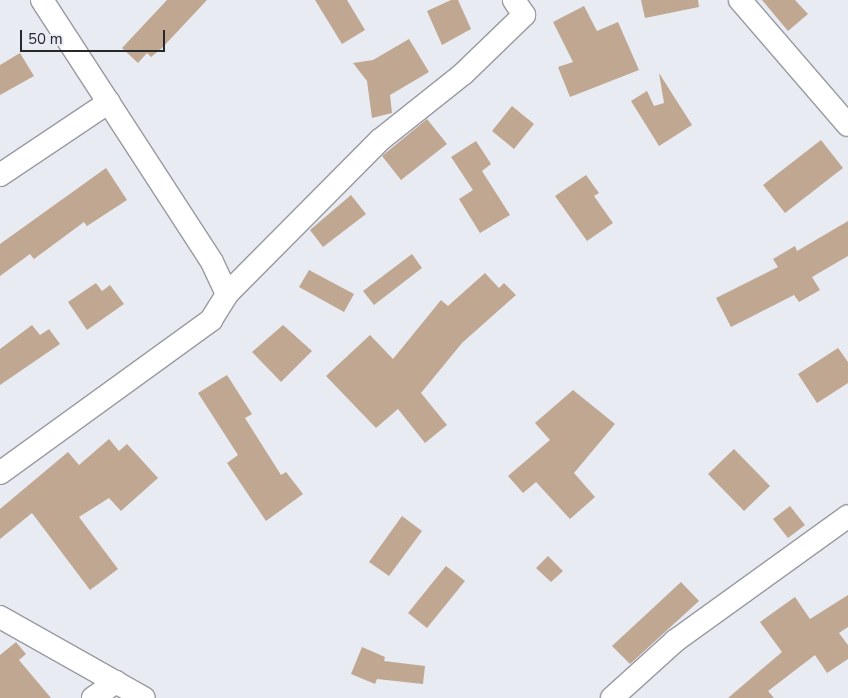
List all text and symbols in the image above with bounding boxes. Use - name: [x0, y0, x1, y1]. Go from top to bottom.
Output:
- scale bar: [22, 20, 168, 52]
- text: 50 m: [28, 29, 63, 49]

